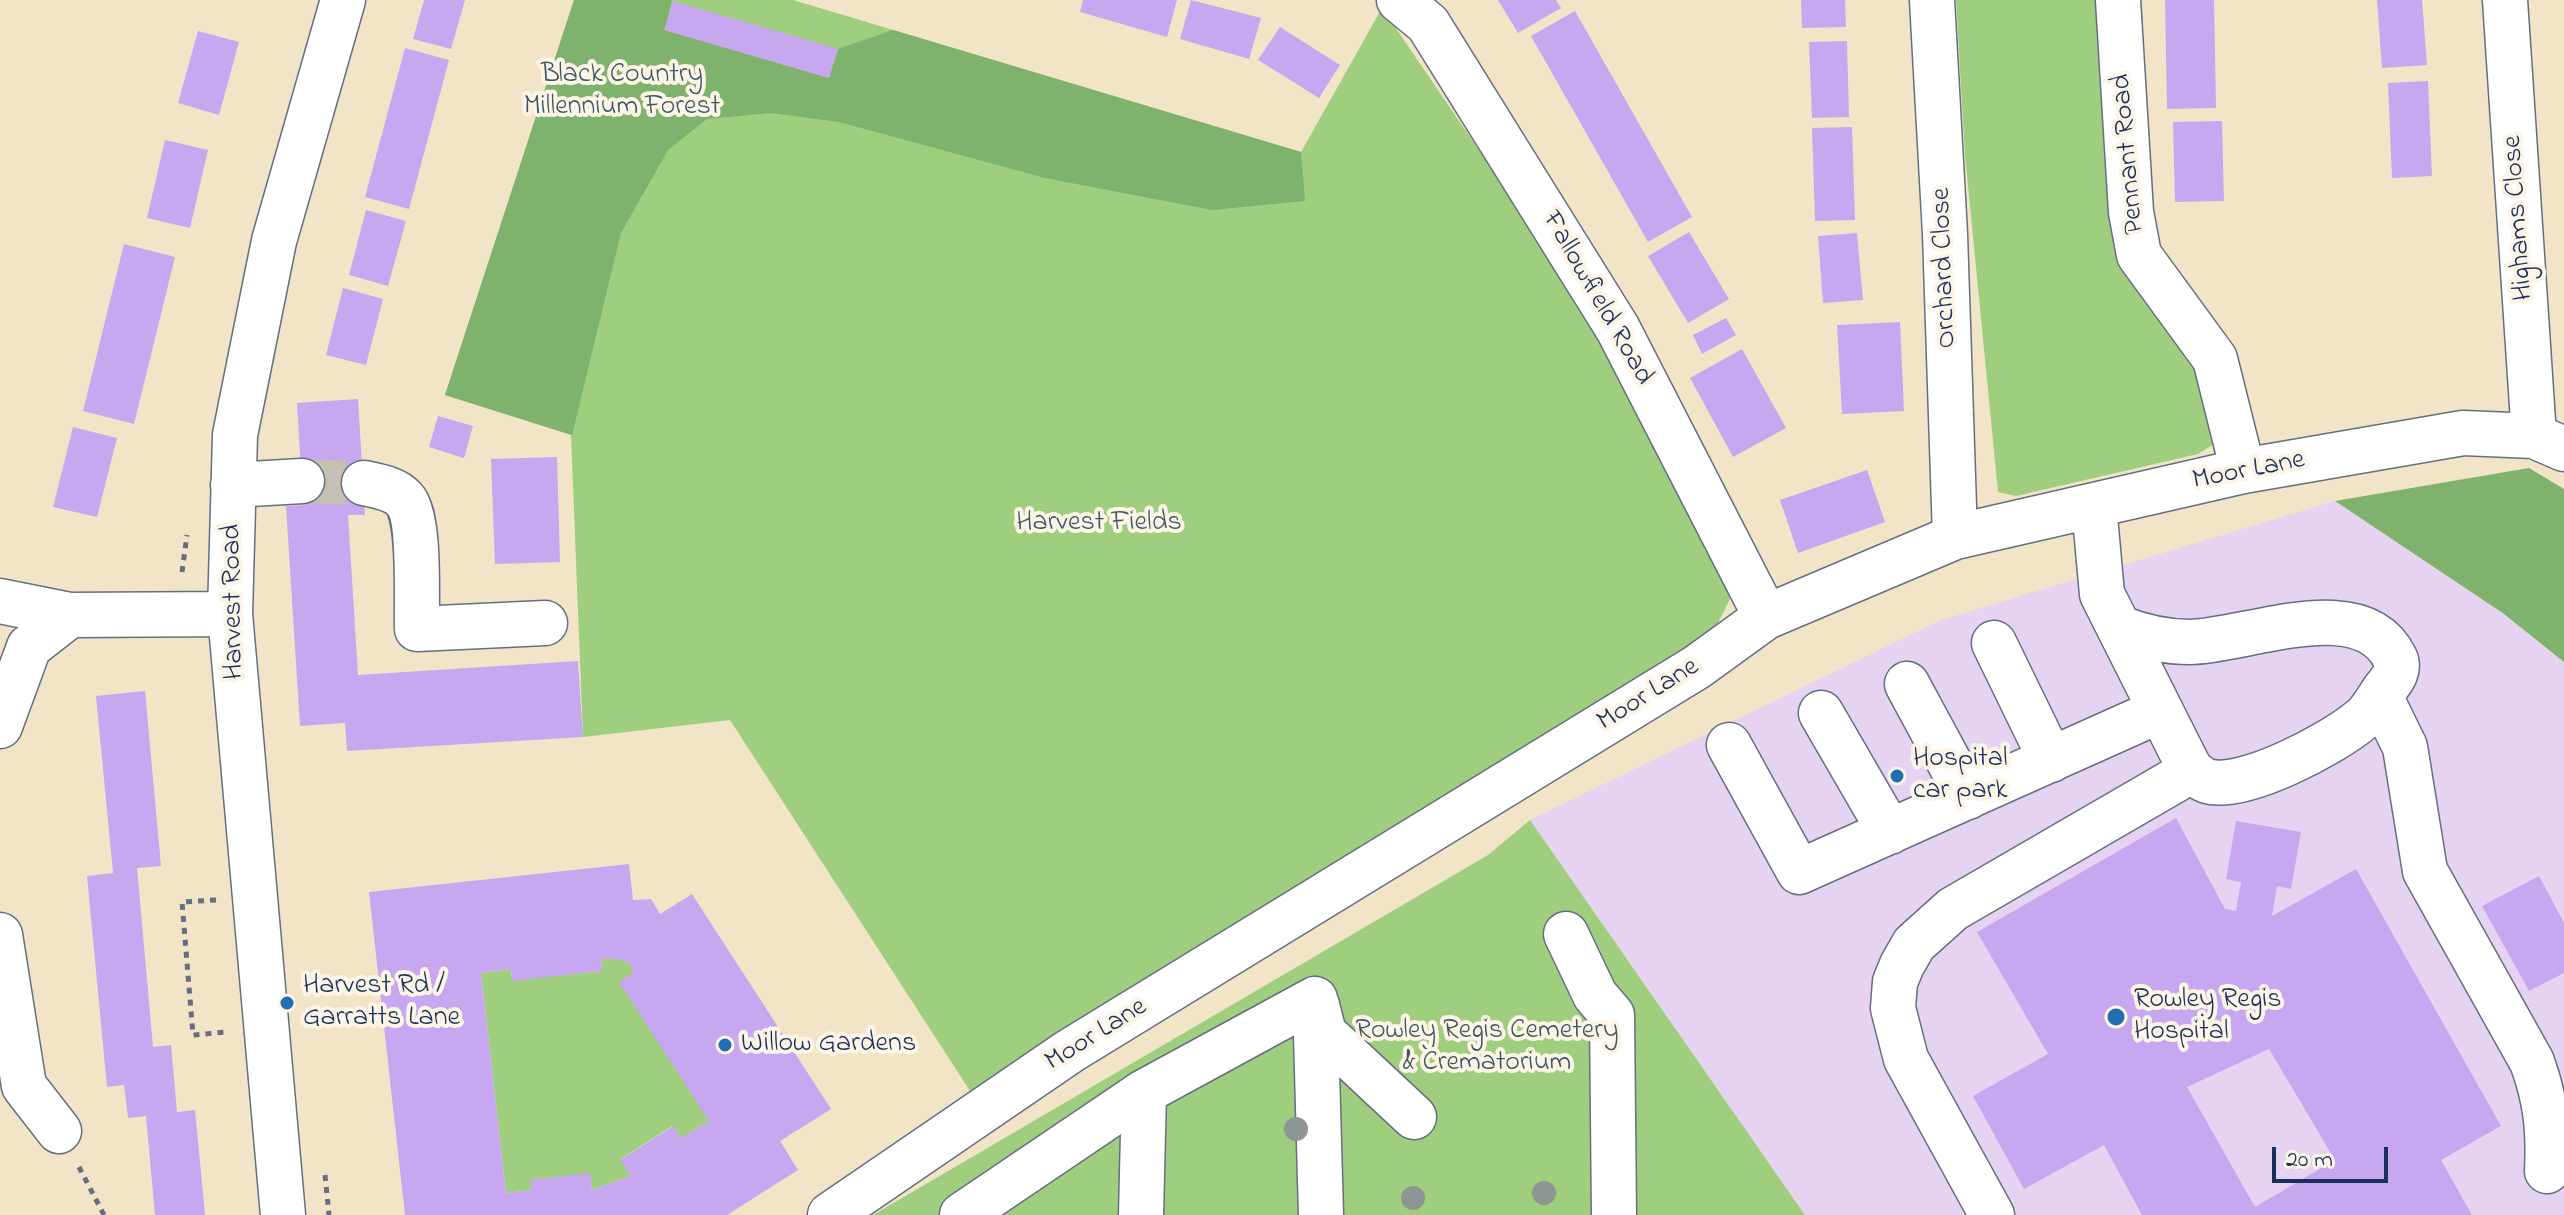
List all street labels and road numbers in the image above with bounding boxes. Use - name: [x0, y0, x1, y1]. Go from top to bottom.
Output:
- street label: Pennant Road: [2106, 72, 2154, 236]
- street label: Highams Close: [2497, 134, 2543, 302]
- street label: Orchard Close: [1926, 187, 1966, 349]
- street label: Fallowfield Road: [1533, 206, 1659, 392]
- street label: Moor Lane: [2190, 445, 2308, 499]
- street label: Harvest Road: [217, 524, 253, 680]
- street label: Moor Lane: [1592, 652, 1706, 740]
- street label: Moor Lane: [1040, 992, 1154, 1080]

